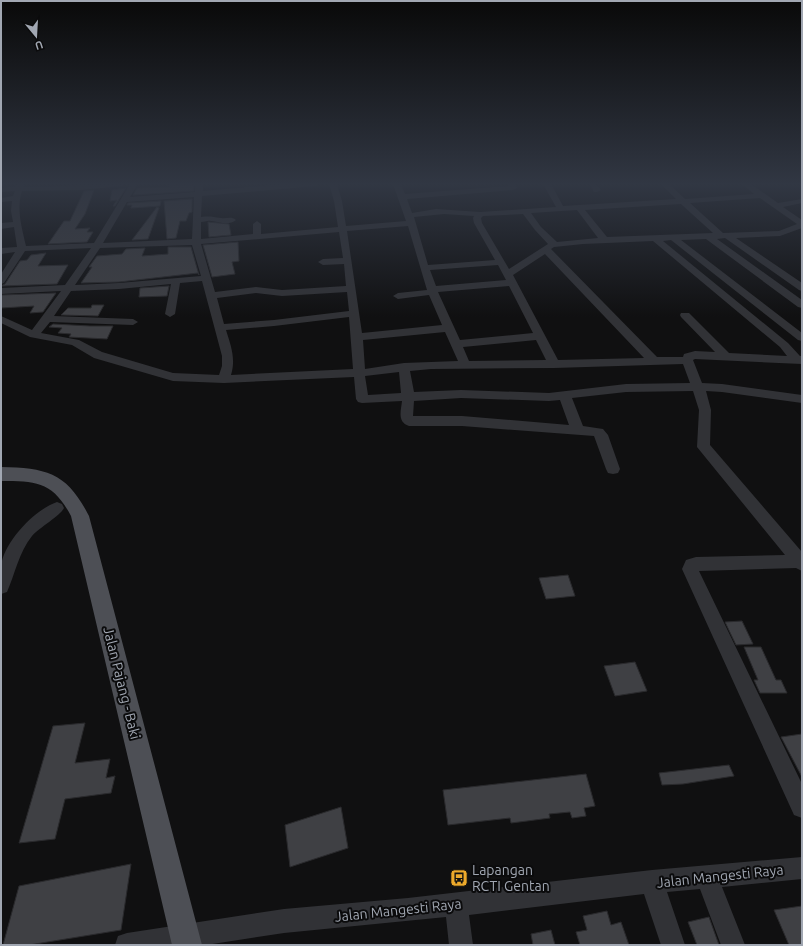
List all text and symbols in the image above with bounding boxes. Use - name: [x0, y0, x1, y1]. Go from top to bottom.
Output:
- north arrow: [16, 16, 56, 56]
- text: U: [34, 39, 45, 52]
- street label: Jalan Pajang - Baki: [100, 625, 144, 741]
- street label: Jalan Mangesti Raya: [656, 861, 784, 891]
- place label: Lapangan RCTI Gentan: [472, 862, 550, 894]
- bus stop icon: Lapangan RCTI Gentan: [449, 868, 469, 888]
- street label: Jalan Mangesti Raya: [334, 895, 462, 925]

